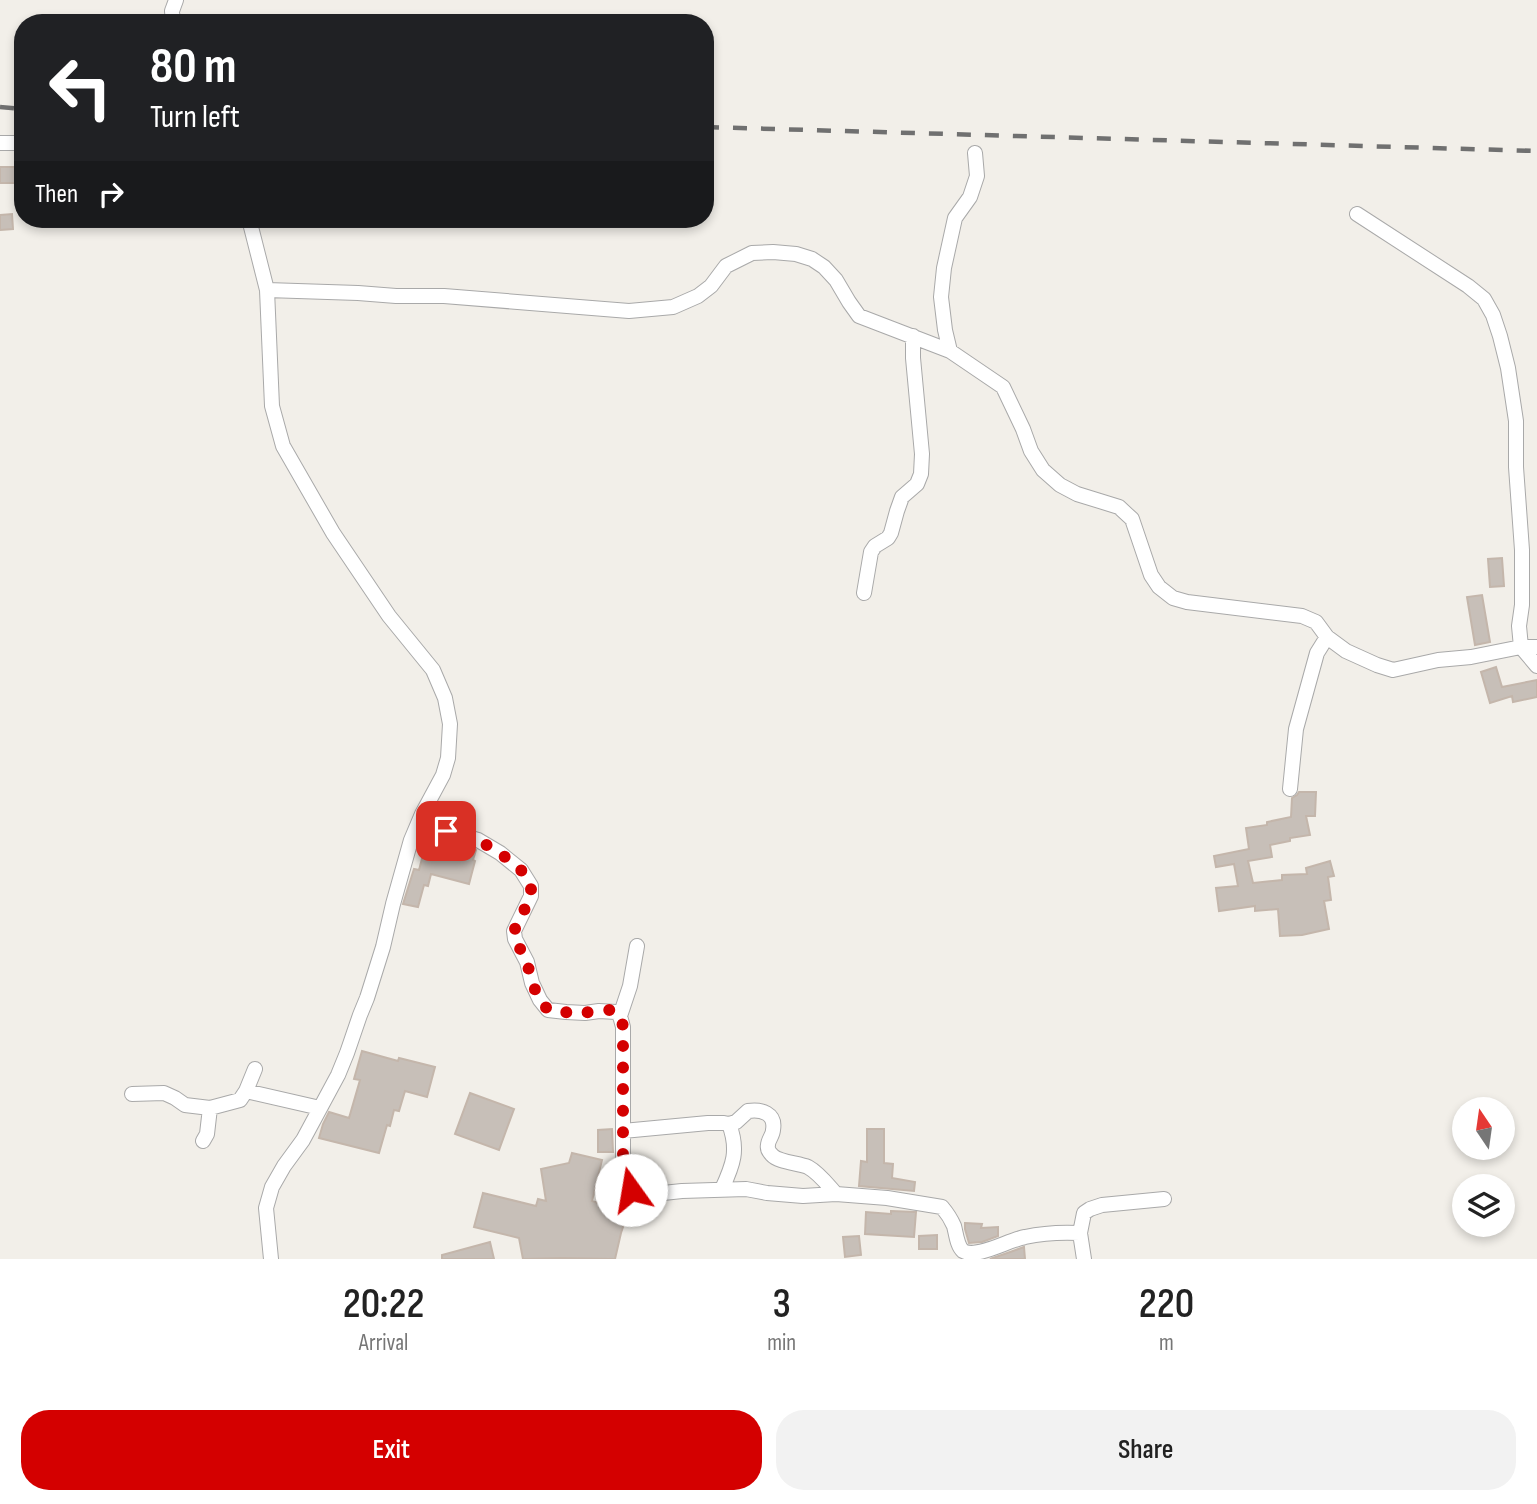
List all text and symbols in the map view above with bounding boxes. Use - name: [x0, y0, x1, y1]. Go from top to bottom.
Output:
- text: 80 m: [150, 38, 237, 97]
- icon: left: [35, 42, 126, 133]
- text: Turn left: [150, 98, 240, 137]
- icon: right: [92, 175, 130, 213]
- text: Then: [35, 179, 78, 210]
- pin: [416, 801, 476, 861]
- icon: arrive: [427, 812, 465, 850]
- north arrow: [1452, 1097, 1516, 1160]
- map controls: [1452, 1097, 1515, 1237]
- position arrow: [594, 1153, 668, 1227]
- button: layers: [1452, 1174, 1515, 1237]
- text: 20:22: [343, 1279, 424, 1330]
- text: 3: [772, 1279, 791, 1330]
- text: 220: [1139, 1279, 1194, 1330]
- text: Arrival: [359, 1329, 408, 1357]
- text: min: [767, 1329, 796, 1357]
- text: m: [1159, 1329, 1174, 1357]
- button: Exit: [21, 1410, 762, 1490]
- button: Share: [776, 1410, 1516, 1490]

